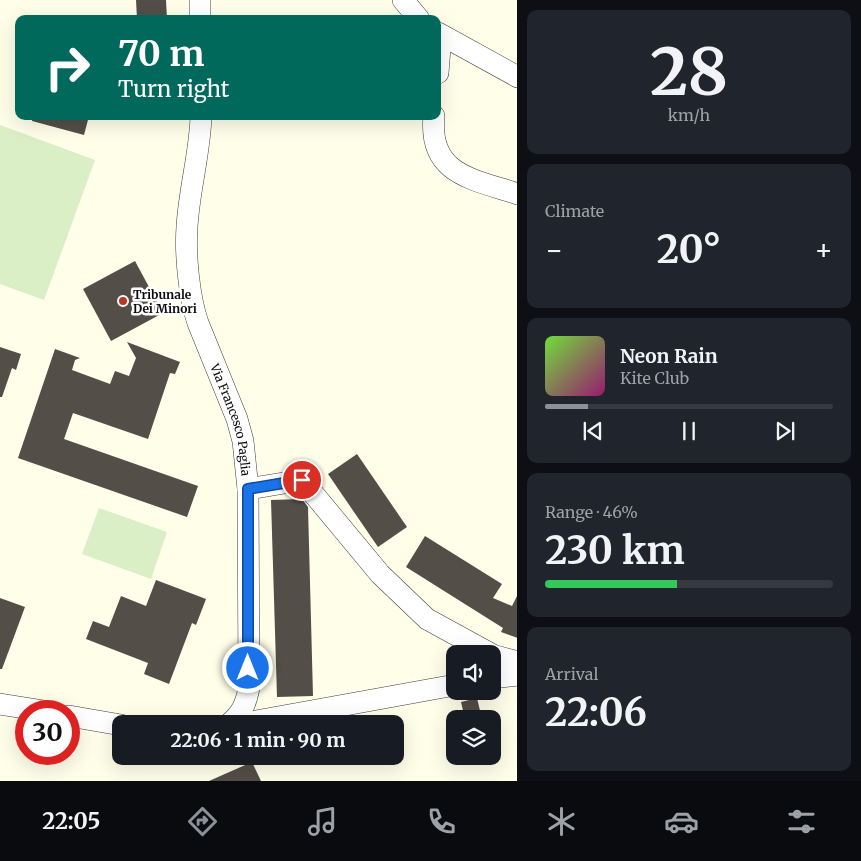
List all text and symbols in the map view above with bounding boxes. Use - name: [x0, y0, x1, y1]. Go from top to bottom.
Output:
- text: 28: [650, 31, 728, 113]
- text: 70 m: [118, 32, 205, 76]
- icon: right: [35, 35, 100, 100]
- text: Turn right: [118, 75, 229, 103]
- text: km/h: [668, 105, 710, 125]
- text: Climate: [545, 201, 604, 221]
- text: 20°: [657, 226, 721, 273]
- text: −: [545, 232, 564, 268]
- text: +: [814, 232, 833, 268]
- place label: Tribunale Dei Minori: [133, 287, 197, 316]
- marker: Tribunale Dei Minori: [117, 295, 129, 307]
- text: Neon Rain: [620, 344, 718, 368]
- street label: Via Francesco Paglia: [207, 360, 254, 477]
- text: Kite Club: [620, 368, 689, 388]
- icon: previous: [579, 417, 607, 445]
- icon: pause: [675, 417, 703, 445]
- icon: next: [771, 417, 799, 445]
- pin: [281, 459, 323, 501]
- icon: arrive: [288, 466, 316, 494]
- text: Range · 46%: [545, 502, 638, 522]
- text: 230 km: [545, 527, 685, 574]
- position arrow: [221, 641, 273, 693]
- map controls: [446, 645, 501, 765]
- button: sound: [446, 645, 501, 700]
- text: Arrival: [545, 664, 598, 684]
- text: 22:06: [545, 689, 647, 736]
- speed limit sign: 30: [15, 700, 80, 765]
- button: layers: [446, 710, 501, 765]
- text: 22:06 · 1 min · 90 m: [171, 728, 345, 752]
- icon: directions: [185, 804, 220, 839]
- icon: music: [305, 804, 340, 839]
- icon: phone: [424, 804, 459, 839]
- icon: climate: [544, 804, 579, 839]
- icon: car: [664, 804, 699, 839]
- icon: filters: [784, 804, 819, 839]
- text: 22:05: [42, 807, 100, 835]

